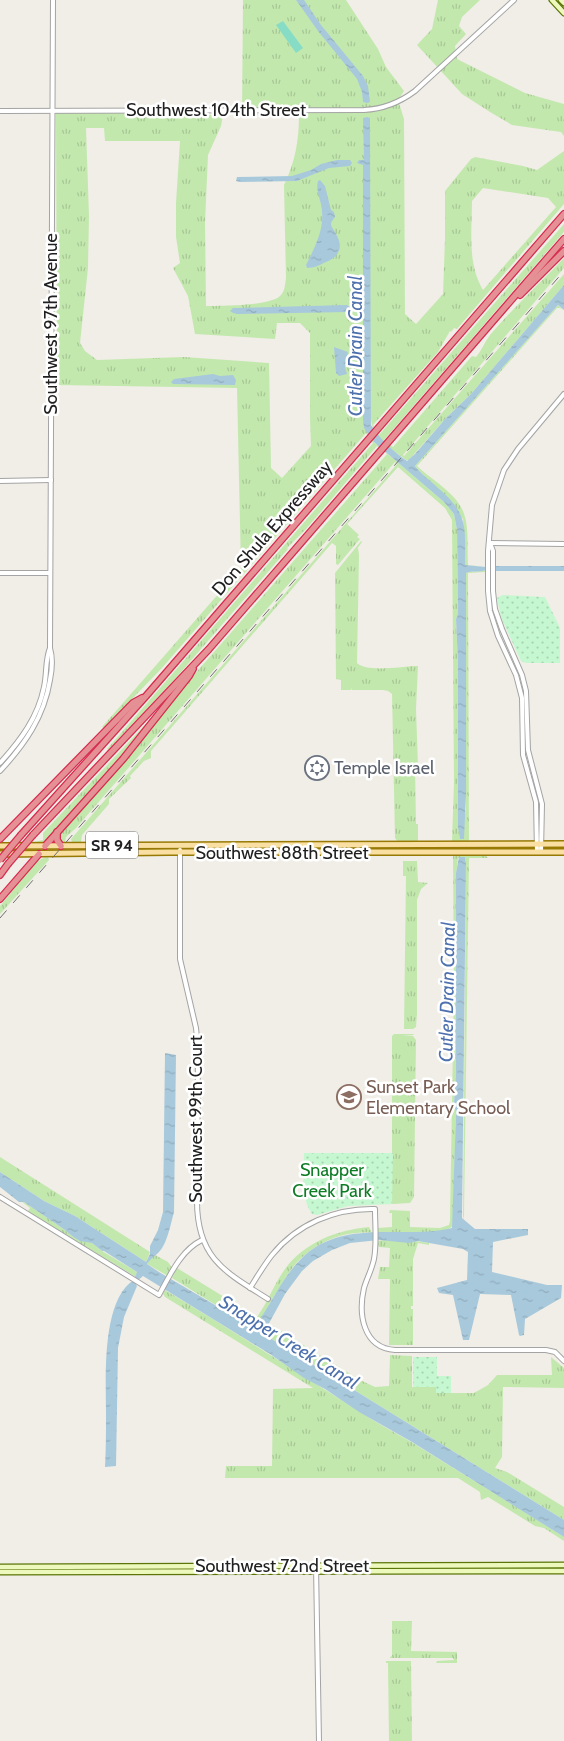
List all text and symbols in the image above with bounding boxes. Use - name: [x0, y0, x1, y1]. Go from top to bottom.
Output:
- street label: Southwest 104th Street: [126, 99, 306, 121]
- street label: Southwest 97th Avenue: [40, 233, 62, 415]
- water label: Cutler Drain Canal: [344, 275, 367, 416]
- street label: Don Shula Expressway: [207, 456, 337, 600]
- synagogue icon: Temple Israel: [304, 755, 330, 781]
- place label: Temple Israel: [334, 757, 435, 779]
- road number: SR 94: [86, 832, 138, 858]
- street label: Southwest 88th Street: [195, 842, 369, 864]
- water label: Cutler Drain Canal: [434, 921, 460, 1062]
- street label: Southwest 99th Court: [185, 1035, 207, 1203]
- place label: Sunset Park Elementary School: [366, 1076, 511, 1119]
- school or university icon: Sunset Park Elementary School: [336, 1084, 362, 1110]
- park label: Snapper Creek Park: [292, 1159, 373, 1202]
- water label: Snapper Creek Canal: [215, 1290, 363, 1394]
- street label: Southwest 72nd Street: [195, 1555, 369, 1577]

